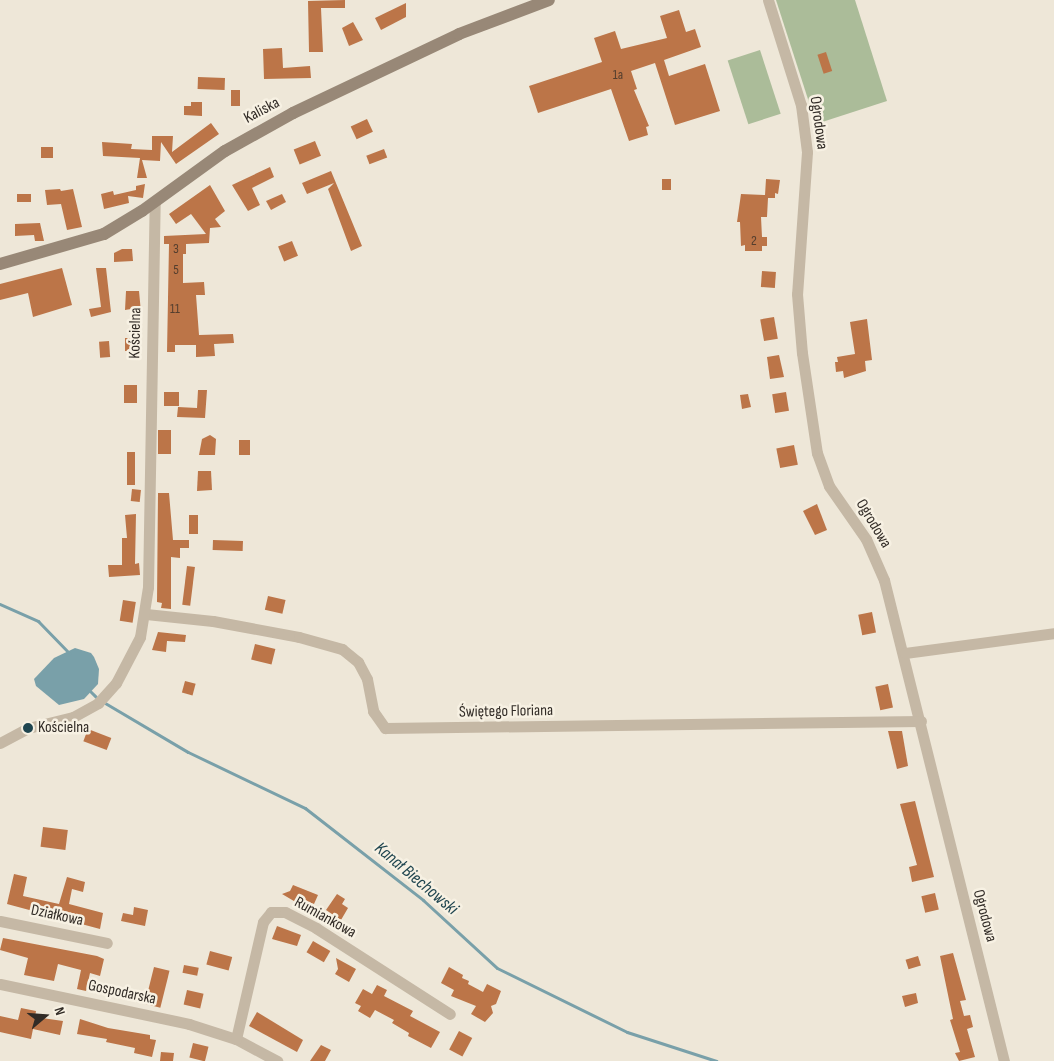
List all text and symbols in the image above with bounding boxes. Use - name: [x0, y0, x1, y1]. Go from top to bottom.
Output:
- house number: 1a: [613, 67, 623, 83]
- street label: Kaliska: [241, 94, 283, 128]
- street label: Ogrodowa: [805, 95, 831, 151]
- house number: 2: [751, 233, 757, 249]
- house number: 3: [173, 241, 179, 257]
- house number: 5: [173, 262, 179, 278]
- house number: 11: [170, 301, 180, 317]
- street label: Kościelna: [126, 307, 146, 359]
- street label: Ogrodowa: [851, 496, 895, 552]
- street label: Świętego Floriana: [459, 702, 553, 722]
- place label: Kościelna: [38, 718, 89, 738]
- marker: Kościelna: [22, 722, 34, 734]
- water label: Kanał Biechowski: [370, 838, 462, 920]
- street label: Ogrodowa: [968, 888, 1000, 944]
- street label: Rumiankowa: [291, 893, 359, 943]
- street label: Działkowa: [29, 901, 85, 931]
- street label: Gospodarska: [86, 976, 158, 1010]
- north arrow: [20, 991, 70, 1041]
- text: N: [50, 1005, 69, 1017]

